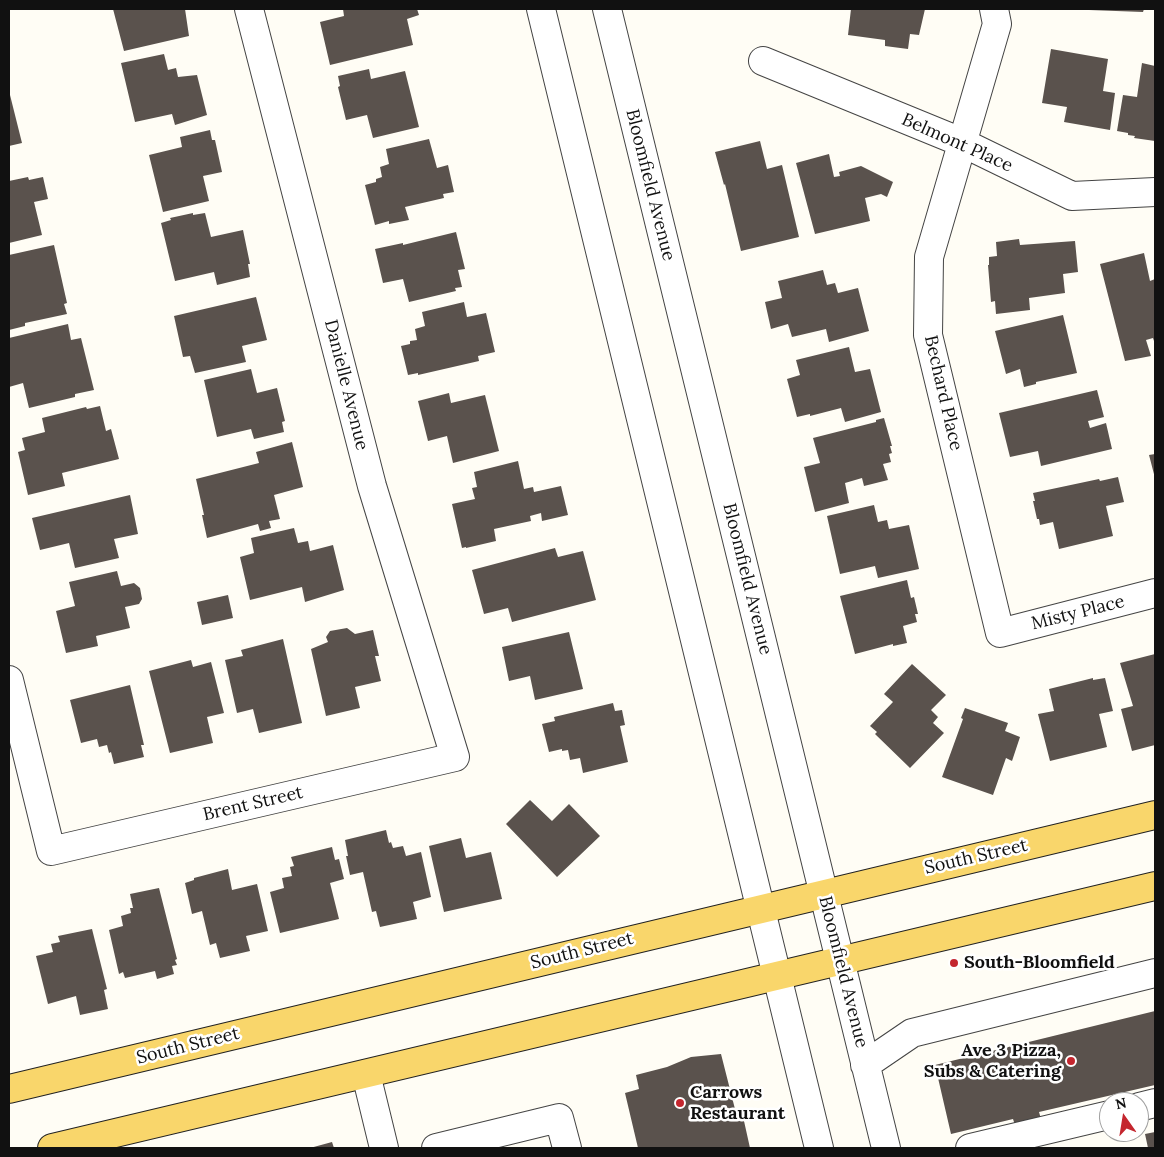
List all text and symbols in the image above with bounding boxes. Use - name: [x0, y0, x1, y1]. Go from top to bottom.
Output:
- street label: Bloomfield Avenue: [621, 107, 679, 263]
- street label: Belmont Place: [898, 109, 1016, 177]
- street label: Danielle Avenue: [319, 318, 373, 452]
- street label: Bechard Place: [919, 333, 967, 453]
- street label: Bloomfield Avenue: [718, 501, 776, 657]
- street label: Misty Place: [1029, 591, 1127, 635]
- street label: Brent Street: [201, 782, 305, 826]
- street label: South Street: [922, 835, 1030, 879]
- street label: Bloomfield Avenue: [814, 894, 872, 1050]
- street label: South Street: [528, 928, 636, 974]
- place label: South-Bloomfield: [964, 952, 1115, 974]
- marker: South-Bloomfield: [948, 957, 960, 969]
- street label: South Street: [134, 1023, 242, 1069]
- place label: Ave 3 Pizza, Subs & Catering: [924, 1040, 1061, 1082]
- marker: Ave 3 Pizza, Subs & Catering: [1065, 1055, 1077, 1067]
- place label: Carrows Restaurant: [690, 1082, 785, 1124]
- north arrow: [1099, 1092, 1149, 1142]
- text: N: [1114, 1093, 1128, 1113]
- marker: Carrows Restaurant: [674, 1097, 686, 1109]

